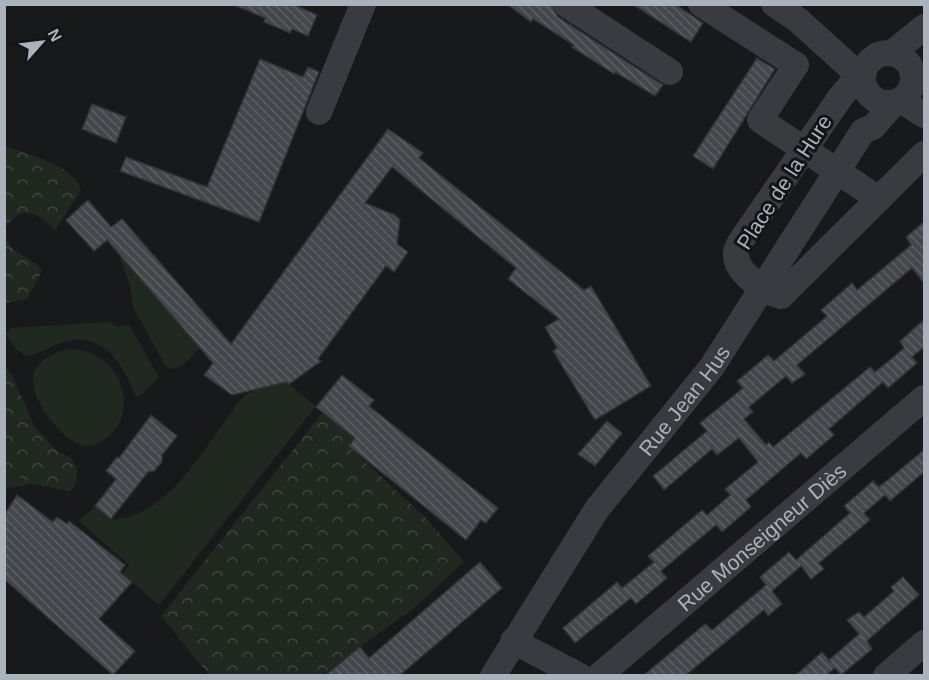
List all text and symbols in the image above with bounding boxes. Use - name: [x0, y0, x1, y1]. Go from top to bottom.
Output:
- north arrow: [12, 12, 72, 72]
- text: N: [45, 26, 65, 44]
- street label: Place de la Hure: [732, 111, 836, 253]
- street label: Rue Jean Hus: [634, 341, 734, 460]
- street label: Rue Monseigneur Diès: [673, 459, 850, 615]

